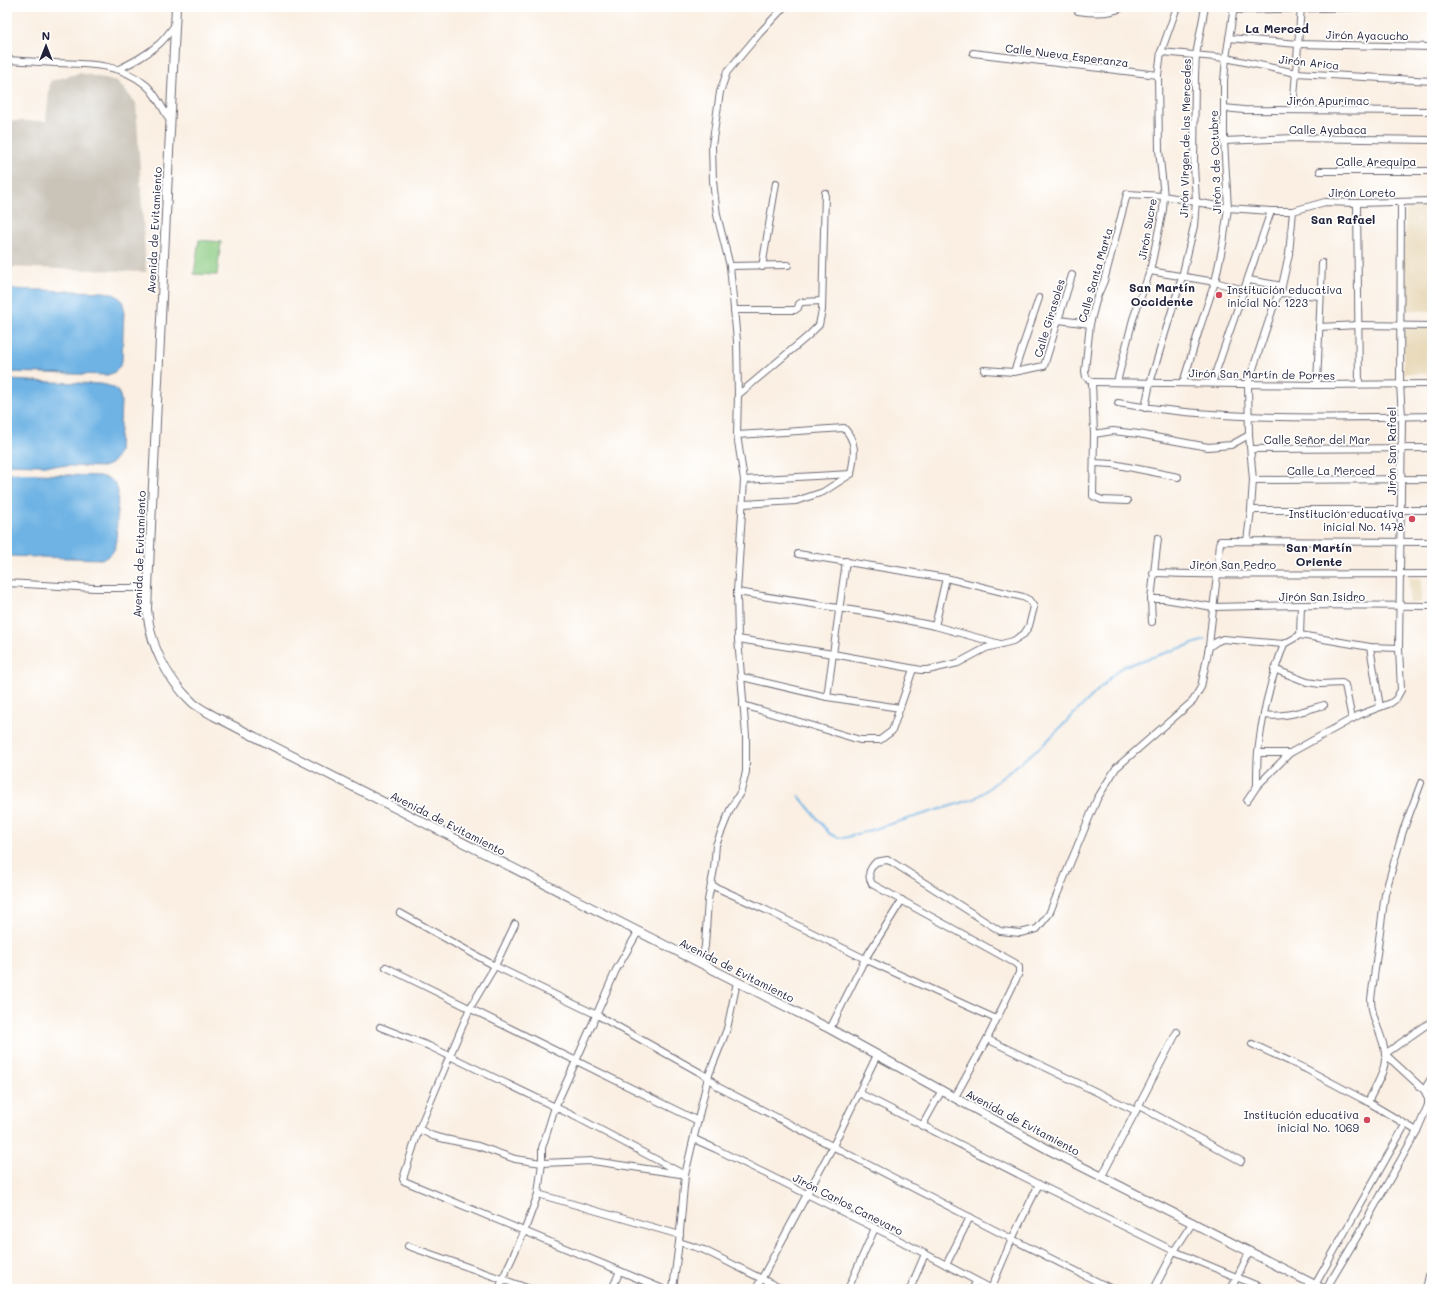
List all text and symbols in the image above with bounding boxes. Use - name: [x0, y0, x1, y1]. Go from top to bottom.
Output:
- district label: La Merced: [1245, 20, 1309, 36]
- north arrow: [26, 26, 66, 66]
- street label: Jirón Ayacucho: [1325, 27, 1409, 43]
- text: N: [42, 28, 50, 43]
- street label: Calle Nueva Esperanza: [1004, 40, 1130, 70]
- street label: Jirón Arica: [1278, 51, 1340, 73]
- street label: Jirón Virgen de las Mercedes: [1176, 58, 1194, 218]
- street label: Jirón Apurímac: [1287, 93, 1369, 108]
- street label: Jirón 3 de Octubre: [1206, 110, 1224, 214]
- street label: Calle Ayabaca: [1289, 122, 1367, 137]
- street label: Calle Arequipa: [1336, 154, 1416, 169]
- street label: Avenida de Evitamiento: [143, 166, 165, 294]
- street label: Jirón Loreto: [1328, 185, 1396, 200]
- street label: Jirón Sucre: [1134, 197, 1160, 261]
- district label: San Rafael: [1311, 211, 1375, 227]
- street label: Calle Santa Marta: [1074, 226, 1116, 324]
- street label: Calle Girasoles: [1030, 277, 1068, 359]
- district label: San Martín Occidente: [1129, 279, 1195, 309]
- place label: Institución educativa inicial No. 1223: [1227, 282, 1342, 310]
- marker: Institución educativa inicial No. 1223: [1214, 290, 1224, 300]
- street label: Jirón San Martín de Porres: [1189, 365, 1335, 383]
- street label: Jirón San Rafael: [1384, 407, 1399, 495]
- street label: Calle Señor del Mar: [1264, 432, 1370, 447]
- street label: Calle La Merced: [1287, 463, 1375, 478]
- street label: Avenida de Evitamiento: [129, 490, 149, 618]
- place label: Institución educativa inicial No. 1478: [1289, 506, 1404, 534]
- marker: Institución educativa inicial No. 1478: [1407, 514, 1417, 524]
- district label: San Martín Oriente: [1286, 539, 1352, 569]
- street label: Jirón San Pedro: [1190, 557, 1277, 572]
- street label: Jirón San Isidro: [1279, 589, 1366, 604]
- street label: Avenida de Evitamiento: [388, 788, 508, 859]
- street label: Avenida de Evitamiento: [677, 935, 797, 1006]
- street label: Avenida de Evitamiento: [963, 1086, 1083, 1159]
- place label: Institución educativa inicial No. 1069: [1244, 1107, 1359, 1135]
- marker: Institución educativa inicial No. 1069: [1362, 1115, 1372, 1125]
- street label: Jirón Carlos Canevaro: [790, 1170, 906, 1239]

